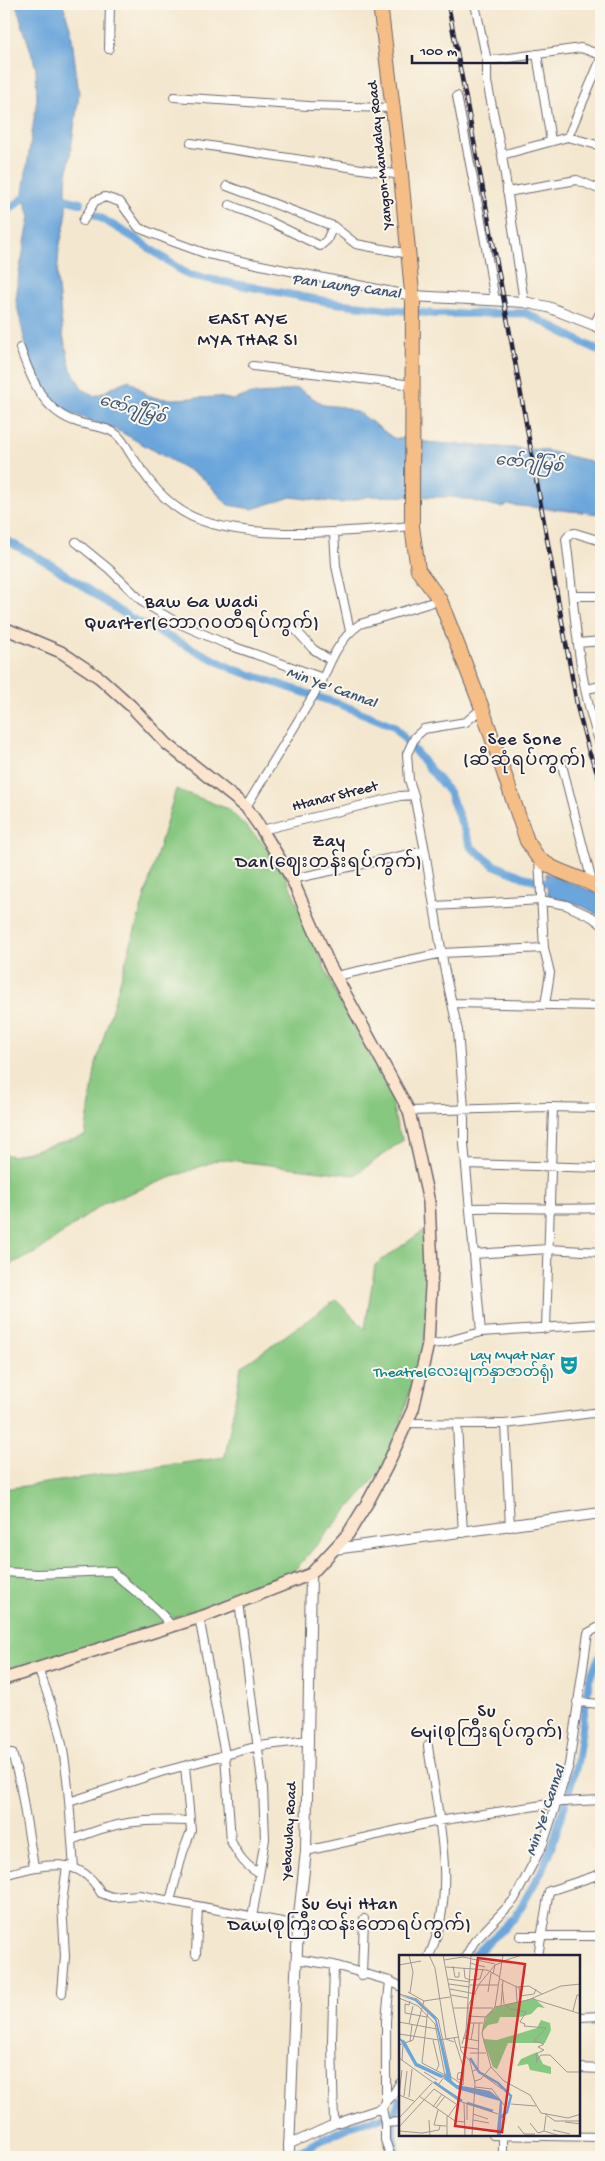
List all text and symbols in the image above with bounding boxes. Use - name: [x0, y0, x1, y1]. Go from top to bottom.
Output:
- scale bar: [412, 32, 528, 64]
- text: 100 m: [419, 43, 458, 61]
- street label: Yangon-Mandalay Road: [364, 79, 398, 232]
- water label: Pan Laung Canal: [291, 271, 403, 305]
- district label: EAST AYE MYA THAR SI: [198, 310, 298, 352]
- water label: ဇော်ဂျီမြစ်: [96, 388, 170, 431]
- water label: ဇော်ဂျီမြစ်: [494, 447, 566, 479]
- district label: Baw Ga Wadi Quarter(ဘောဂ၀တီရပ်ကွက်): [84, 593, 320, 637]
- water label: Min Ye' Cannal: [283, 664, 380, 715]
- district label: See Sone (ဆီဆုံရပ်ကွက်): [463, 730, 587, 774]
- street label: Htanar Street: [290, 777, 381, 816]
- district label: Zay Dan(ဈေးတန်းရပ်ကွက်): [234, 832, 423, 876]
- place label: Lay Myat Nar Theatre(လေးမျက်နှာဇာတ်ရုံ): [373, 1347, 556, 1383]
- theatre icon: Lay Myat Nar Theatre(လေးမျက်နှာဇာတ်ရုံ): [558, 1354, 580, 1376]
- district label: Su Gyi(စုကြီးရပ်ကွက်): [410, 1702, 564, 1746]
- water label: Min Ye' Cannal: [523, 1762, 572, 1859]
- street label: Yebawlay Road: [278, 1780, 302, 1882]
- district label: Su Gyi Htan Daw(စုကြီးထန်းတောရပ်ကွက်): [227, 1895, 472, 1939]
- inset map: [399, 1955, 580, 2136]

